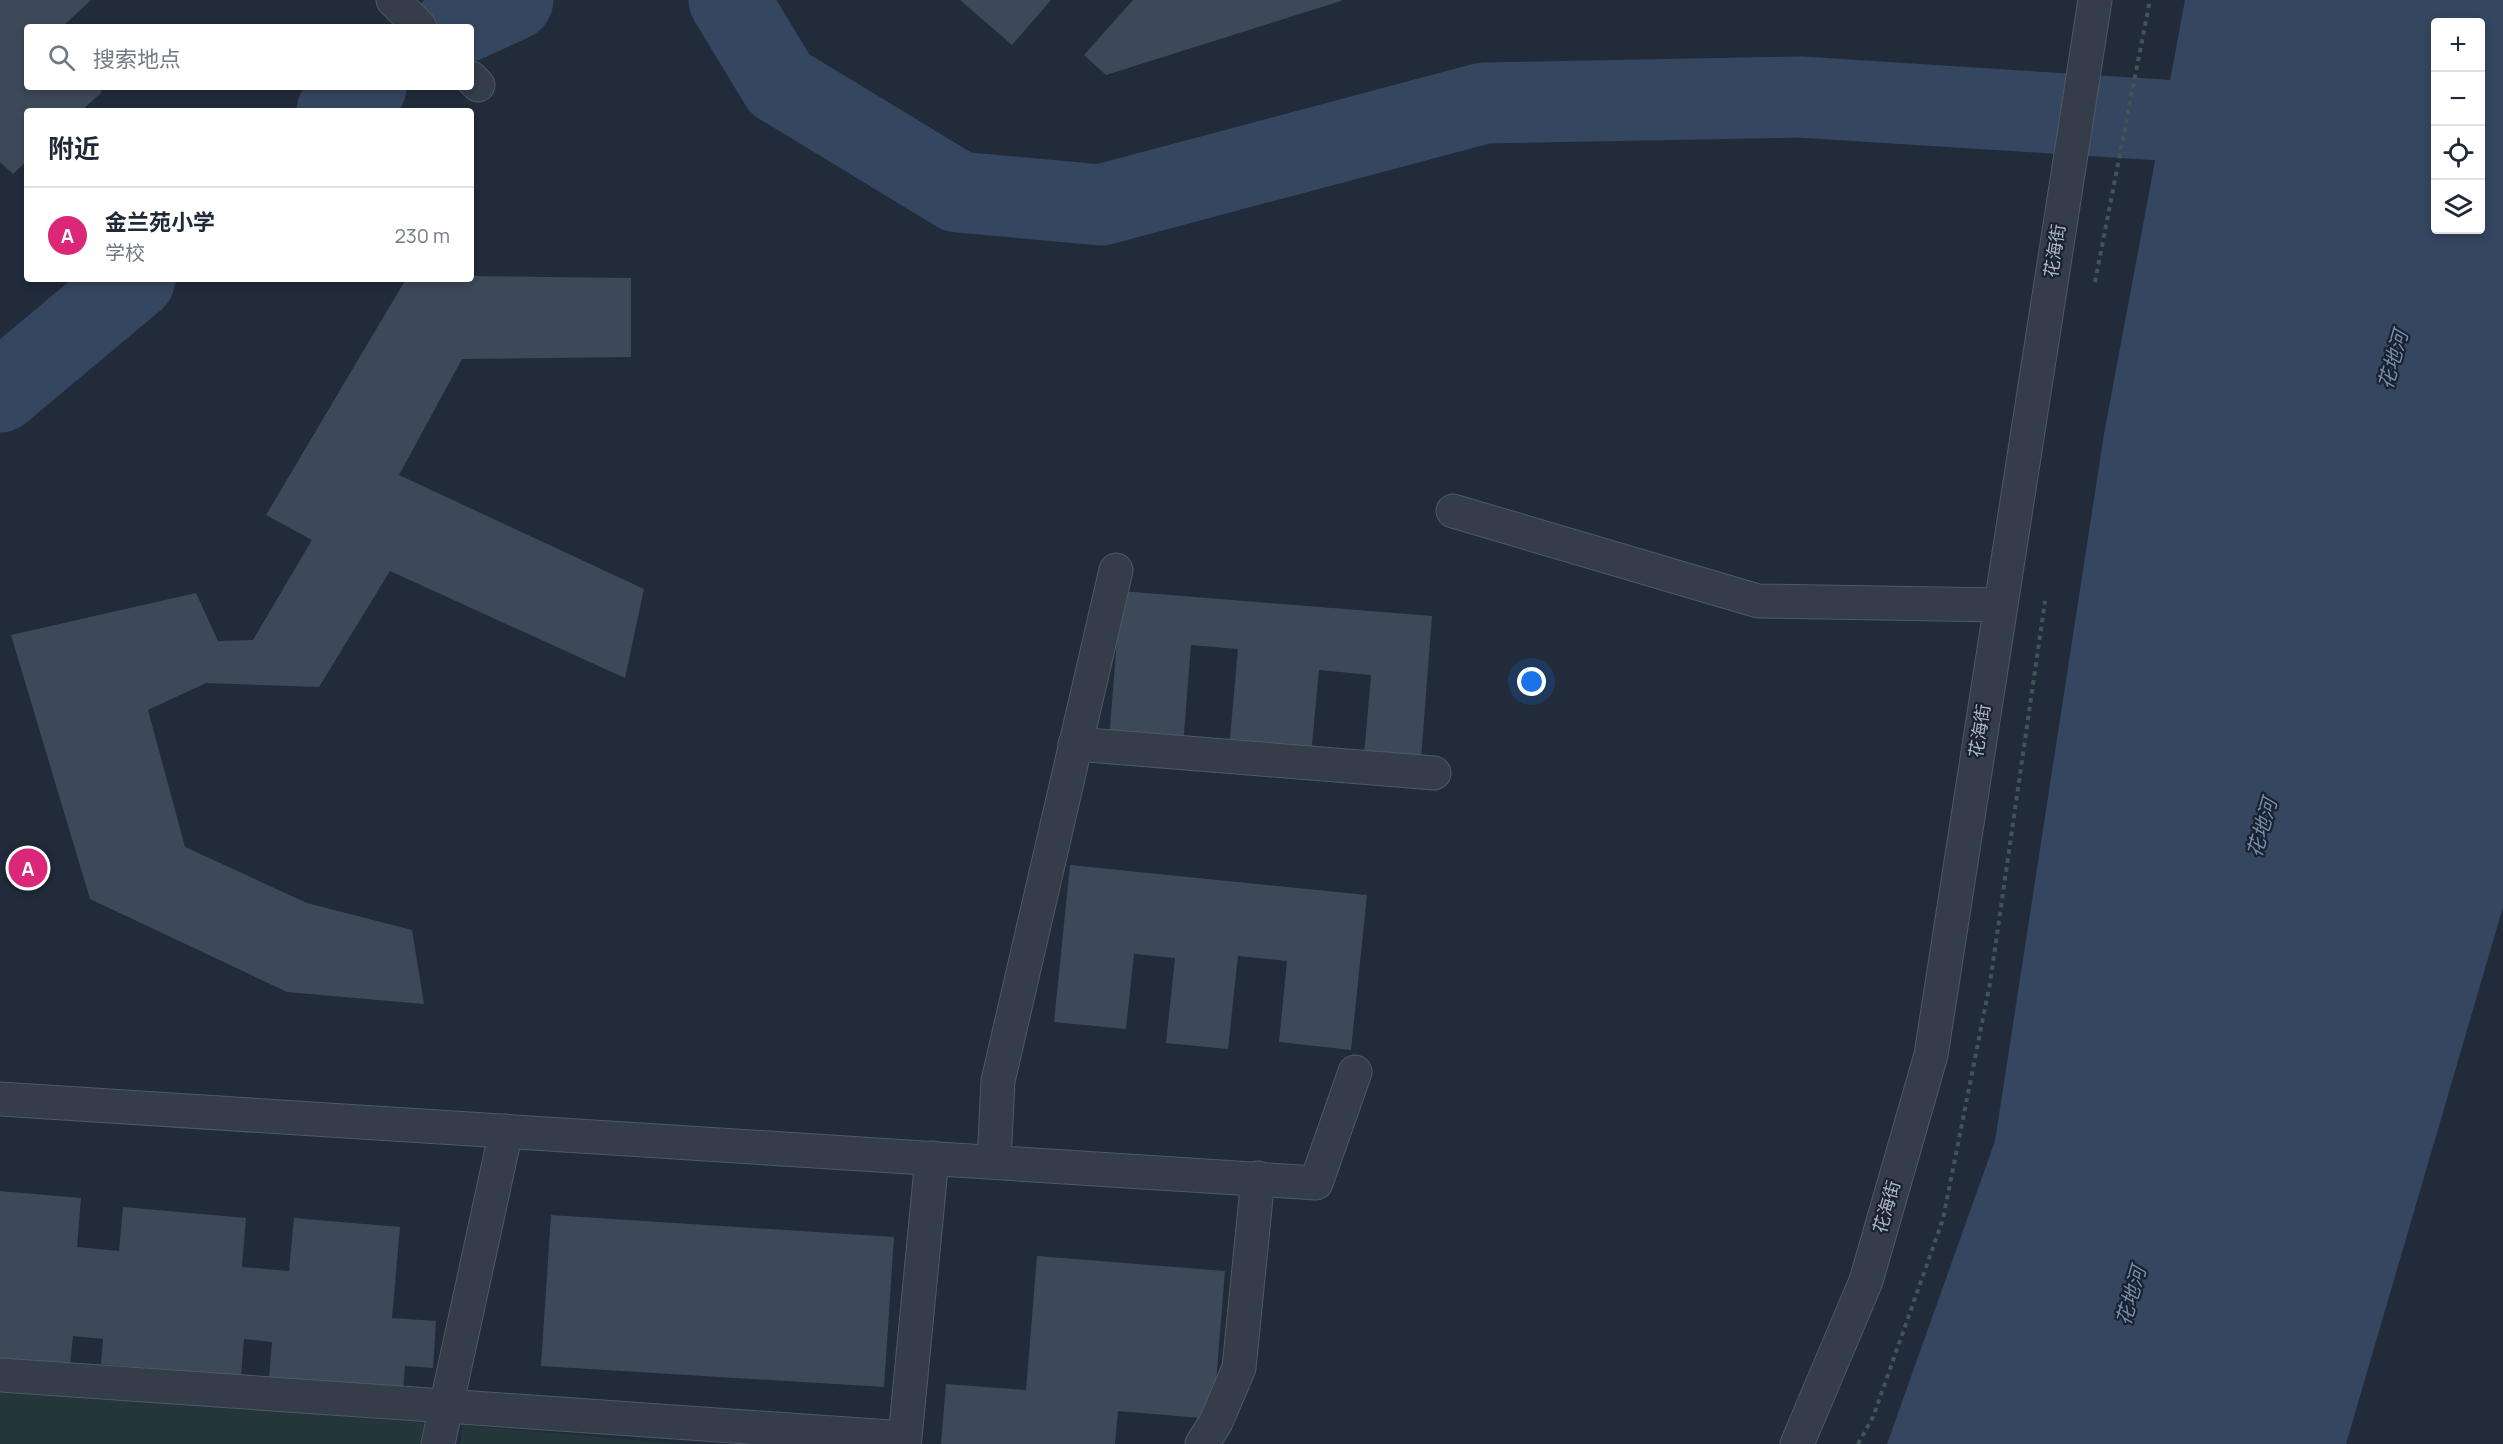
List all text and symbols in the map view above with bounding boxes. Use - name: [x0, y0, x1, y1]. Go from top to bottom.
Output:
- map controls: [2431, 18, 2485, 234]
- button: +: [2431, 18, 2485, 72]
- search box: [24, 24, 474, 90]
- icon: search: [45, 41, 78, 74]
- text: 搜索地点: [93, 44, 181, 74]
- button: −: [2431, 72, 2485, 126]
- button: locate: [2431, 126, 2485, 180]
- text: 附近: [48, 130, 100, 166]
- button: layers: [2431, 180, 2485, 234]
- text: 金兰苑小学: [105, 207, 215, 237]
- text: A: [61, 222, 74, 249]
- text: 230 m: [394, 222, 450, 249]
- street label: 花海街: [2038, 222, 2070, 279]
- text: 学校: [105, 239, 145, 266]
- water label: 花地河: [2371, 323, 2415, 392]
- your location: [1517, 667, 1546, 696]
- street label: 花海街: [1963, 702, 1995, 759]
- water label: 花地河: [2240, 791, 2284, 860]
- pin: A: [9, 846, 48, 890]
- street label: 花海街: [1867, 1177, 1905, 1236]
- water label: 花地河: [2109, 1259, 2153, 1328]

